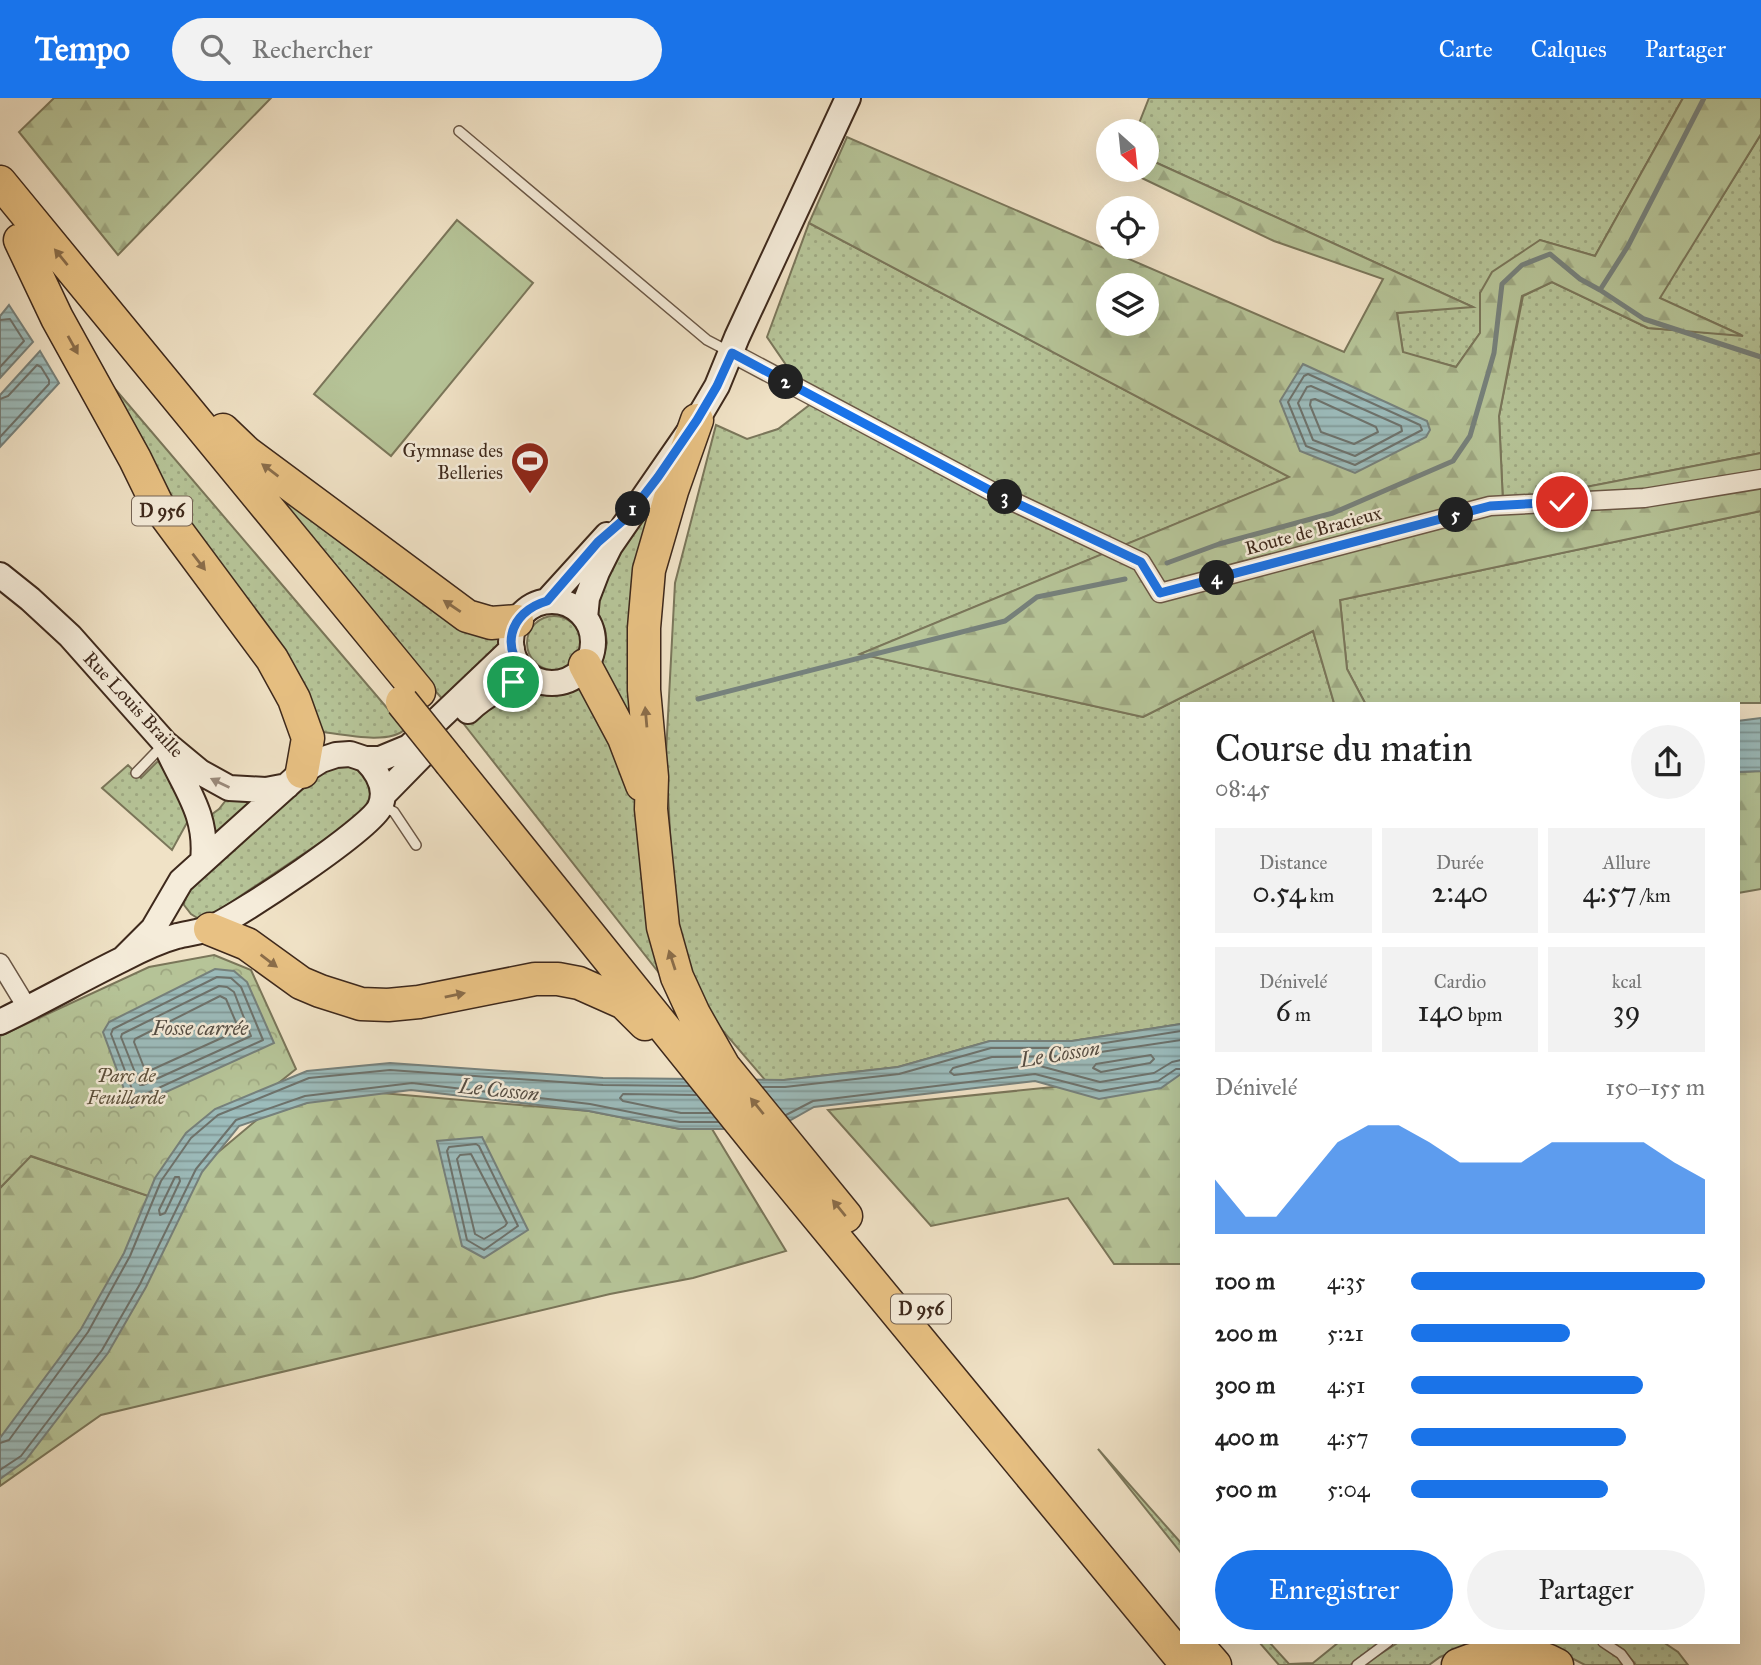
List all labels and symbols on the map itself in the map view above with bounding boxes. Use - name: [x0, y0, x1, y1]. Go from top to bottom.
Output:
- north arrow: [1096, 119, 1158, 182]
- one-way arrow: [54, 249, 69, 267]
- one-way arrow: [67, 335, 79, 355]
- pin: 2: [768, 364, 804, 400]
- place label: Gymnase des Belleries: [403, 439, 503, 484]
- sports icon: Gymnase des Belleries: [509, 440, 551, 495]
- one-way arrow: [261, 463, 280, 477]
- pin: [1532, 472, 1592, 532]
- pin: 3: [988, 480, 1023, 514]
- pin: 1: [616, 492, 650, 526]
- road number: D 956: [132, 496, 192, 526]
- pin: 5: [1438, 498, 1474, 532]
- street label: Route de Bracieux: [1242, 501, 1385, 560]
- one-way arrow: [191, 553, 206, 571]
- pin: 4: [1200, 560, 1234, 596]
- one-way arrow: [443, 600, 462, 613]
- street label: Rue Louis Braille: [79, 647, 189, 762]
- pin: [483, 652, 543, 712]
- one-way arrow: [640, 705, 651, 727]
- one-way arrow: [210, 778, 230, 789]
- one-way arrow: [666, 949, 676, 970]
- one-way arrow: [260, 954, 278, 969]
- one-way arrow: [444, 990, 466, 1001]
- water label: Fosse carrée: [151, 1015, 249, 1041]
- water label: Le Cosson: [1017, 1035, 1102, 1073]
- park label: Parc de Feuillarde: [86, 1064, 166, 1109]
- water label: Le Cosson: [457, 1073, 540, 1107]
- one-way arrow: [749, 1097, 764, 1115]
- one-way arrow: [832, 1199, 847, 1216]
- road number: D 956: [891, 1294, 951, 1324]

